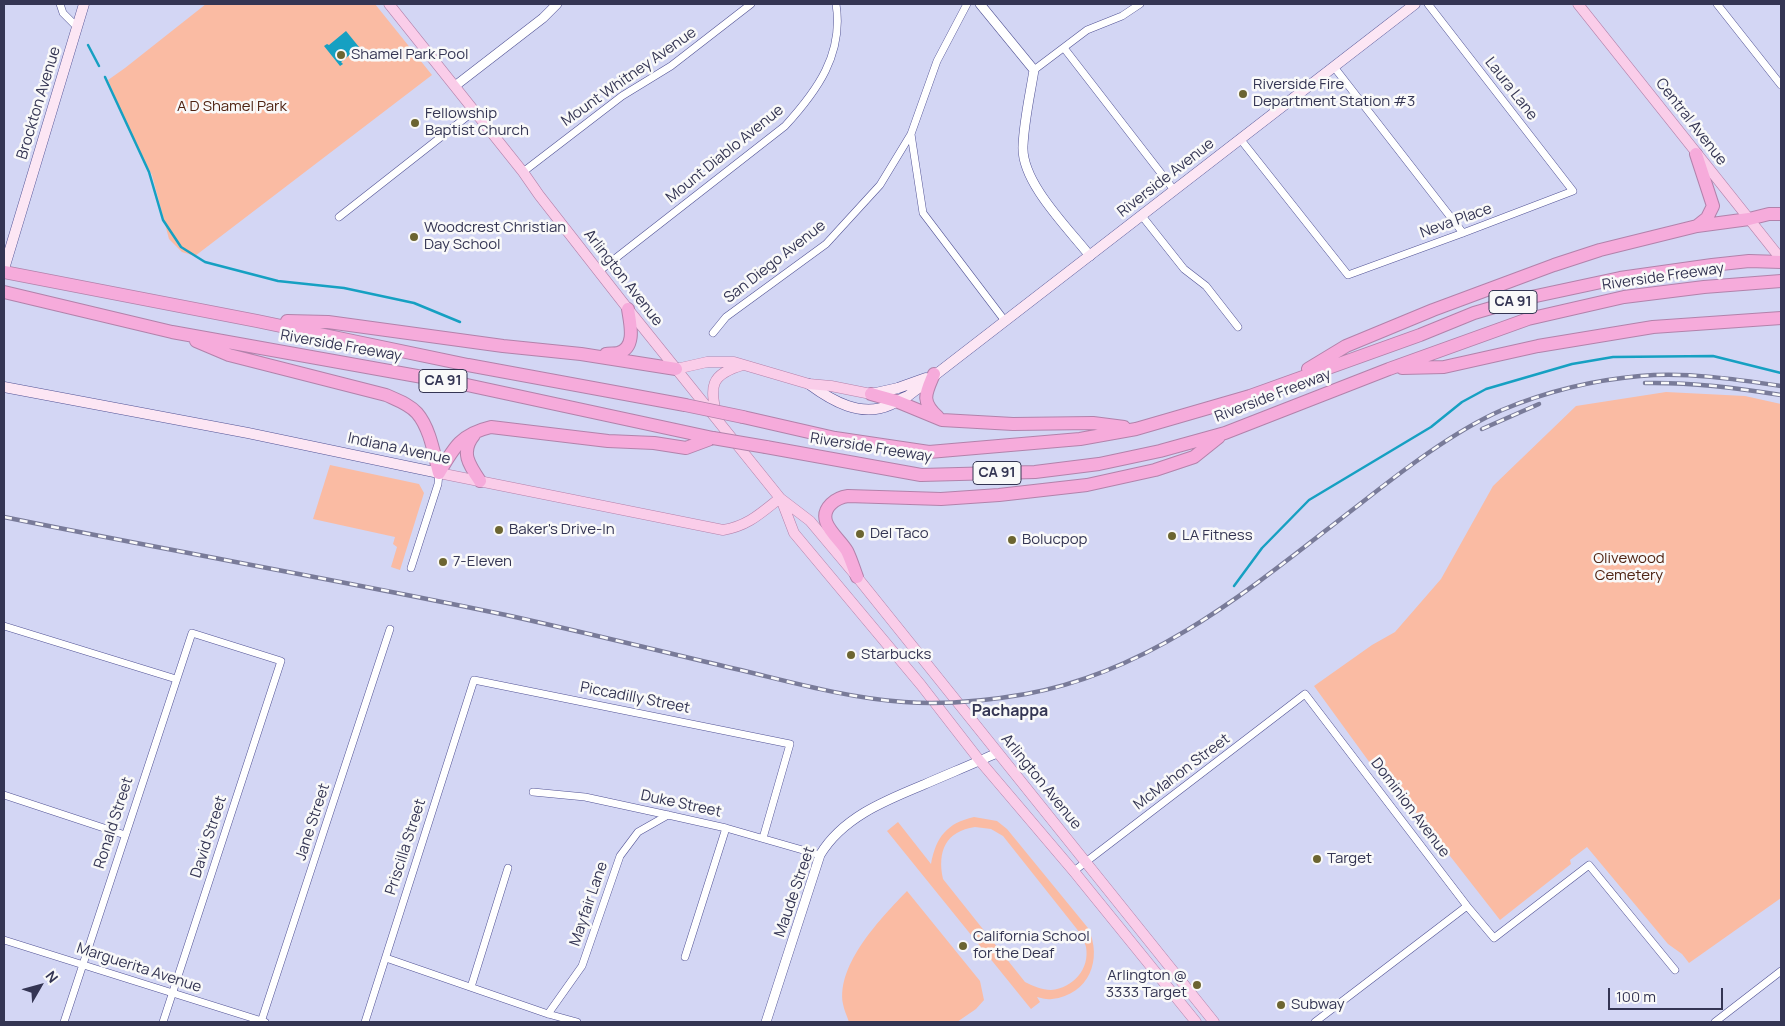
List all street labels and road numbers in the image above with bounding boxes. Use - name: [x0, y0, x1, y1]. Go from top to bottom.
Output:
- street label: Mount Whitney Avenue: [558, 24, 700, 130]
- street label: Brockton Avenue: [13, 44, 65, 162]
- street label: Laura Lane: [1481, 54, 1541, 124]
- street label: Central Avenue: [1651, 75, 1731, 169]
- street label: Mount Diablo Avenue: [663, 101, 787, 207]
- street label: Riverside Avenue: [1114, 135, 1218, 221]
- street label: Neva Place: [1418, 200, 1494, 242]
- street label: San Diego Avenue: [721, 217, 829, 307]
- street label: Arlington Avenue: [580, 226, 666, 330]
- street label: Riverside Freeway: [1601, 260, 1725, 294]
- road number: CA 91: [1489, 290, 1537, 314]
- street label: Riverside Freeway: [279, 326, 403, 366]
- street label: Riverside Freeway: [1212, 366, 1334, 426]
- road number: CA 91: [419, 370, 467, 392]
- street label: Indiana Avenue: [346, 429, 452, 469]
- street label: Riverside Freeway: [809, 429, 933, 467]
- road number: CA 91: [973, 462, 1021, 484]
- street label: Piccadilly Street: [579, 679, 691, 717]
- street label: McMahon Street: [1130, 730, 1234, 814]
- street label: Arlington Avenue: [997, 731, 1085, 833]
- street label: Dominion Avenue: [1367, 755, 1453, 861]
- street label: Ronald Street: [91, 775, 137, 871]
- street label: Jane Street: [292, 781, 334, 863]
- street label: Duke Street: [639, 787, 723, 821]
- street label: David Street: [187, 794, 231, 880]
- street label: Priscilla Street: [382, 797, 430, 897]
- street label: Maude Street: [771, 844, 819, 940]
- street label: Mayfair Lane: [566, 859, 612, 949]
- street label: Marguerita Avenue: [74, 939, 204, 997]

